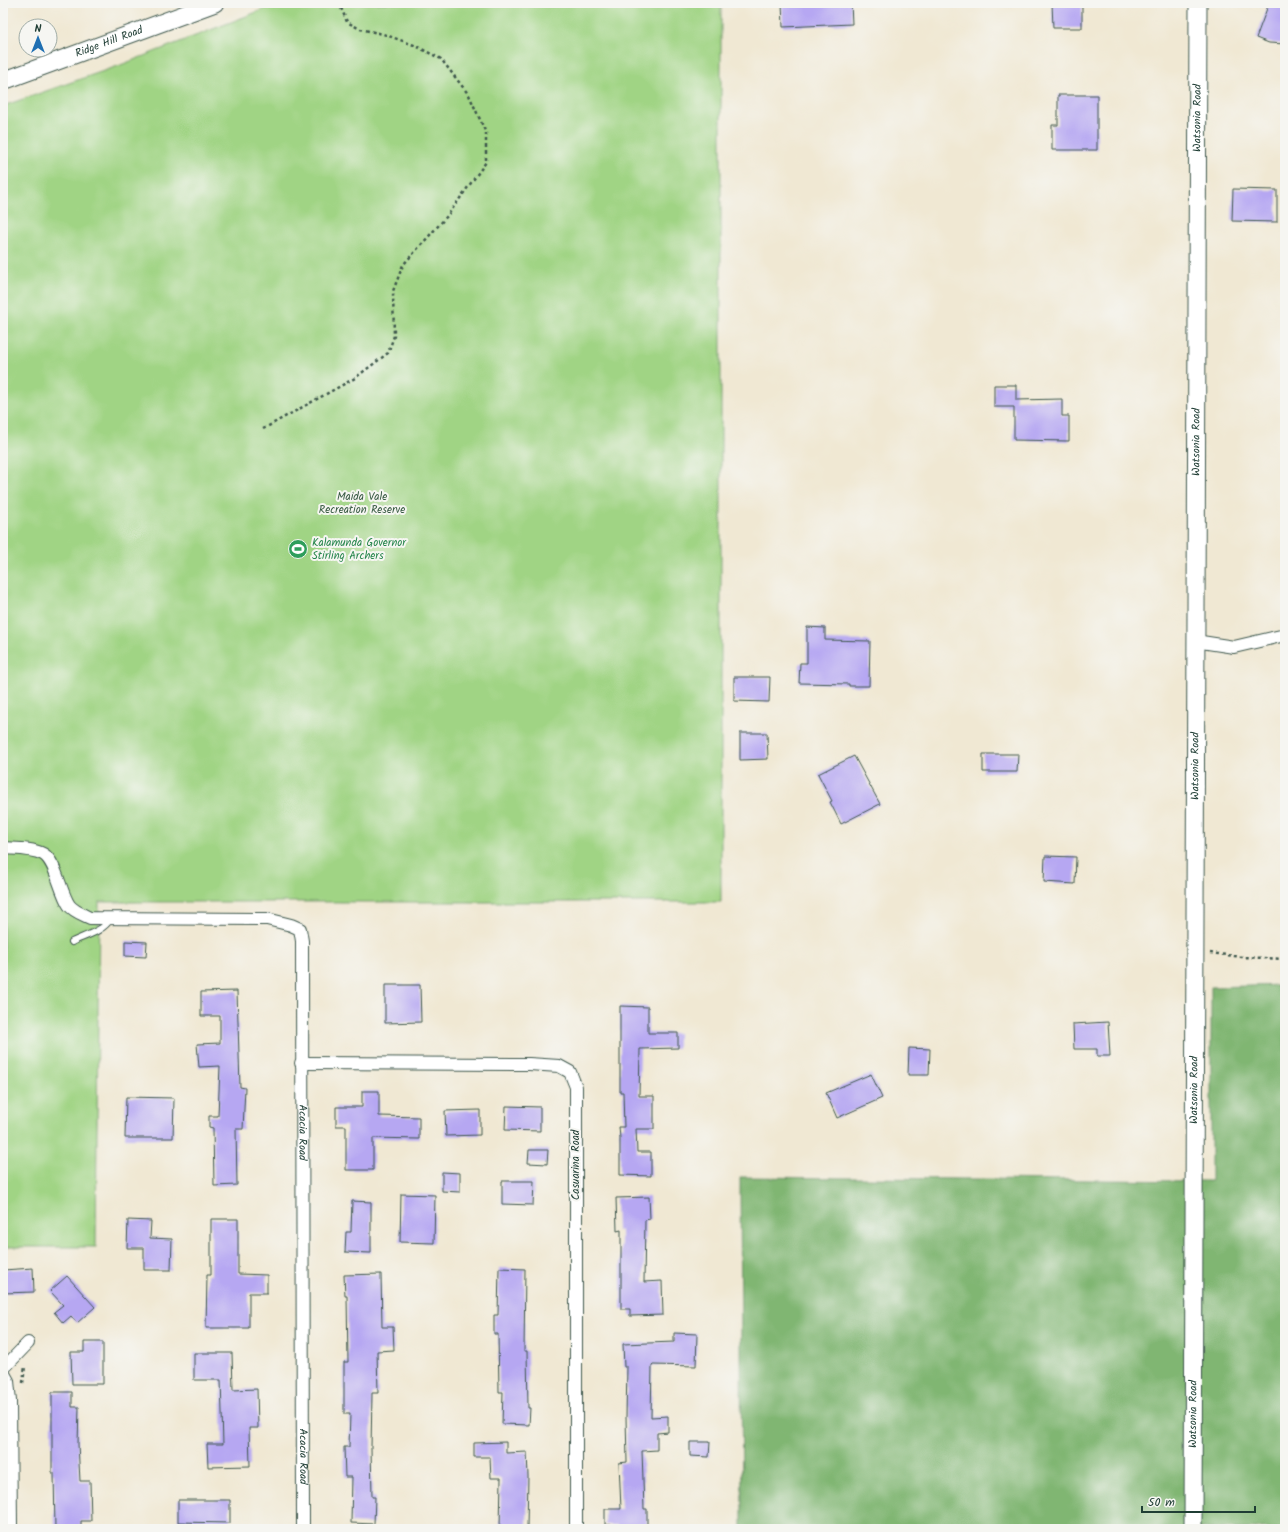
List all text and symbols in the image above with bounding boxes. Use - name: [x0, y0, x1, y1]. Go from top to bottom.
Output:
- north arrow: [18, 18, 58, 58]
- text: N: [35, 20, 42, 38]
- street label: Ridge Hill Road: [73, 21, 146, 63]
- street label: Watsonia Road: [1189, 84, 1207, 152]
- street label: Watsonia Road: [1187, 408, 1206, 476]
- park label: Maida Vale Recreation Reserve: [319, 488, 405, 519]
- place label: Kalamunda Governor Stirling Archers: [312, 534, 407, 565]
- sports icon: Kalamunda Governor Stirling Archers: [287, 538, 309, 560]
- street label: Watsonia Road: [1186, 732, 1205, 800]
- street label: Watsonia Road: [1185, 1056, 1204, 1124]
- street label: Acacia Road: [293, 1105, 311, 1161]
- street label: Casuarina Road: [567, 1129, 585, 1200]
- street label: Watsonia Road: [1184, 1380, 1202, 1448]
- street label: Acacia Road: [294, 1429, 312, 1485]
- scale bar: [1142, 1488, 1255, 1514]
- text: 50 m: [1148, 1493, 1175, 1512]

